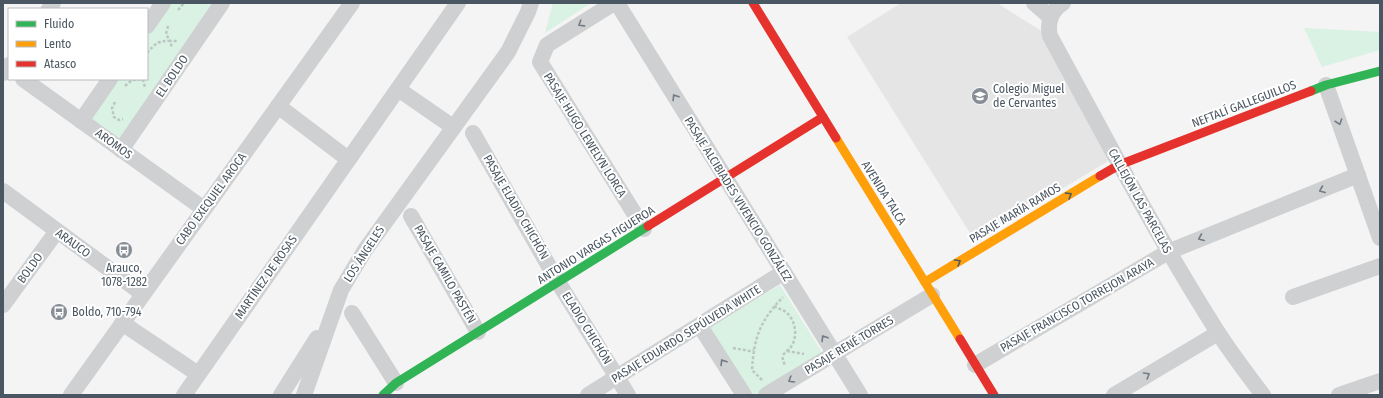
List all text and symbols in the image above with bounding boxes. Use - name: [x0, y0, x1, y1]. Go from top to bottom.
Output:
- legend: [8, 8, 148, 80]
- text: Fluido: [44, 17, 74, 31]
- one-way arrow: [578, 19, 585, 27]
- text: Lento: [44, 37, 71, 51]
- street label: EL BOLDO: [153, 52, 191, 100]
- text: Atasco: [44, 57, 76, 71]
- street label: PASAJE HUGO LEWELYN LORCA: [541, 70, 630, 201]
- street label: NEFTALÍ GALLEGUILLOS: [1189, 77, 1298, 130]
- place label: Colegio Miguel de Cervantes: [993, 82, 1064, 110]
- school or university icon: Colegio Miguel de Cervantes: [970, 86, 990, 106]
- one-way arrow: [672, 94, 679, 101]
- street label: PASAJE ALCIBIADES VIVENCIO GONZÁLEZ: [681, 114, 796, 284]
- one-way arrow: [1334, 119, 1343, 126]
- street label: AROMOS: [93, 126, 135, 162]
- street label: CALLEJÓN LAS PARCELAS: [1105, 146, 1176, 256]
- street label: CABO EXEQUIEL AROCA: [173, 150, 250, 248]
- street label: PASAJE ELADIO CHICHÓN: [480, 152, 552, 262]
- street label: AVENIDA TALCA: [859, 158, 910, 228]
- street label: PASAJE MARÍA RAMOS: [966, 179, 1063, 246]
- one-way arrow: [1318, 185, 1325, 193]
- one-way arrow: [1065, 192, 1072, 199]
- street label: ANTONIO VARGAS FIGUEROA: [535, 203, 658, 287]
- street label: PASAJE CAMILO PASTÉN: [411, 222, 480, 326]
- street label: LOS ÁNGELES: [340, 223, 387, 285]
- street label: ARAUCO: [53, 226, 93, 260]
- street label: MARTÍNEZ DE ROSAS: [231, 232, 300, 321]
- one-way arrow: [1198, 234, 1205, 242]
- bus stop icon: Arauco, 1078-1282: [114, 240, 134, 260]
- street label: BOLDO: [14, 250, 46, 286]
- street label: PASAJE FRANCISCO TORREJON ARAYA: [998, 255, 1157, 355]
- one-way arrow: [954, 259, 961, 267]
- place label: Arauco, 1078-1282: [101, 261, 147, 289]
- street label: PASAJE EDUARDO SEPÚLVEDA WHITE: [608, 281, 763, 386]
- street label: ELADIO CHICHÓN: [559, 289, 616, 367]
- bus stop icon: Boldo, 710-794: [49, 302, 69, 322]
- place label: Boldo, 710-794: [72, 305, 142, 319]
- street label: PASAJE RENÉ TORRES: [802, 312, 896, 377]
- one-way arrow: [822, 335, 829, 342]
- one-way arrow: [720, 359, 728, 366]
- one-way arrow: [1143, 372, 1150, 380]
- one-way arrow: [788, 375, 795, 383]

